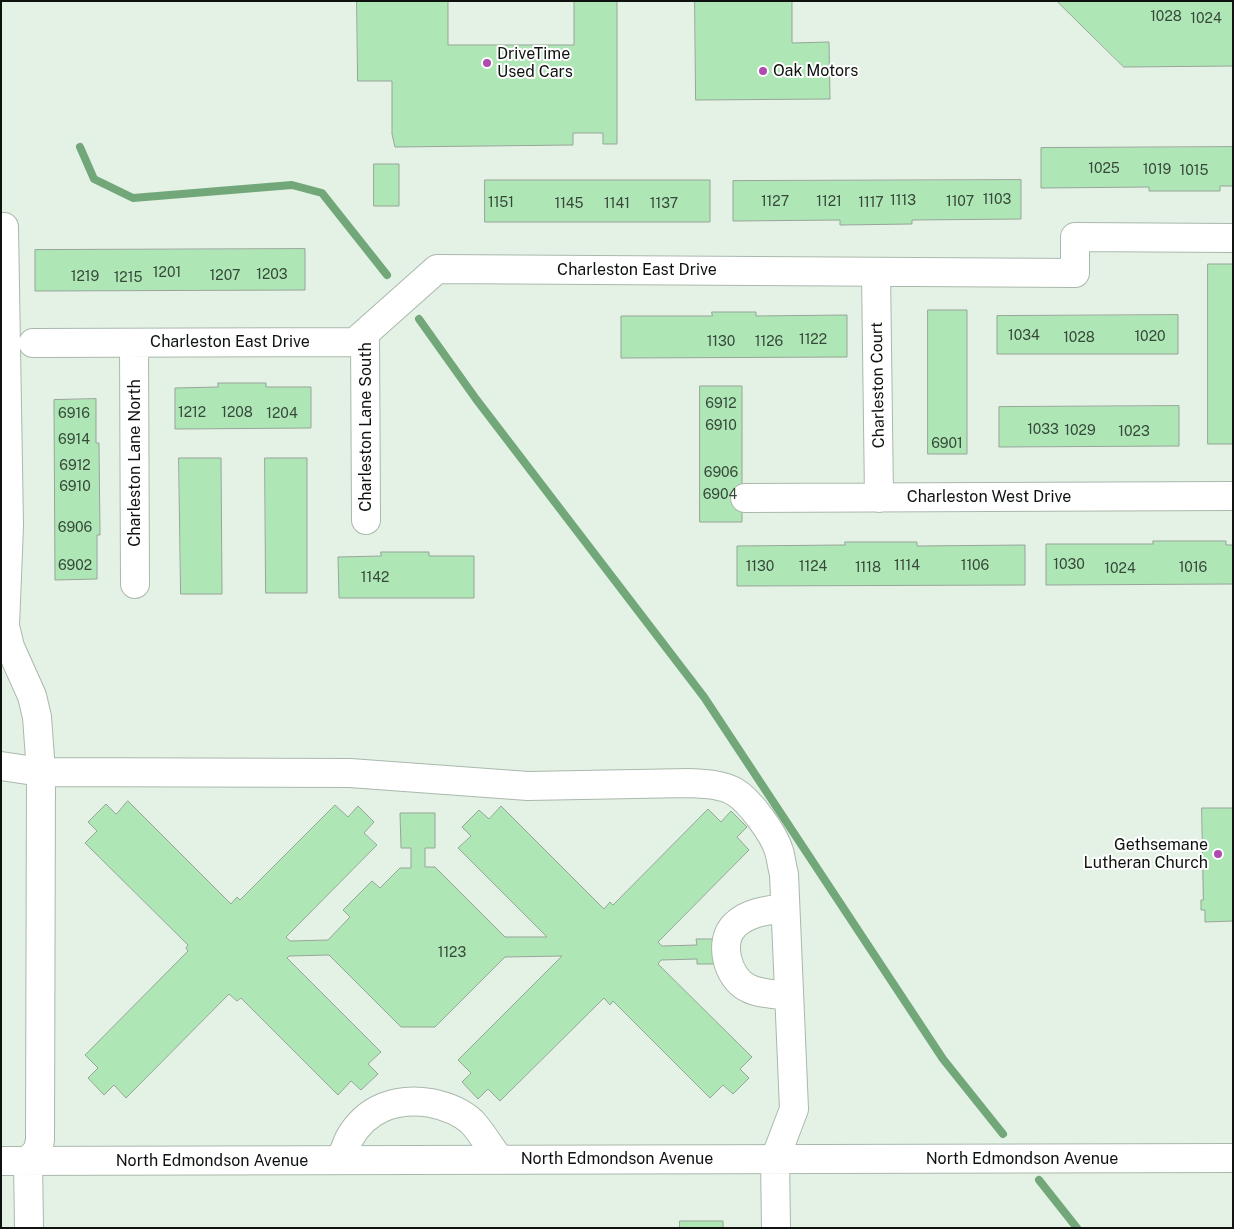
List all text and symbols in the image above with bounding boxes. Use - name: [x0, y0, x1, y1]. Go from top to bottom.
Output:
- house number: 1028: [1150, 9, 1182, 25]
- house number: 1024: [1190, 11, 1222, 27]
- place label: DriveTime Used Cars: [497, 44, 573, 82]
- marker: DriveTime Used Cars: [481, 57, 493, 69]
- place label: Oak Motors: [773, 61, 858, 81]
- marker: Oak Motors: [757, 65, 769, 77]
- house number: 1025: [1088, 161, 1120, 177]
- house number: 1019: [1143, 162, 1171, 178]
- house number: 1015: [1180, 163, 1208, 179]
- house number: 1103: [983, 192, 1011, 208]
- house number: 1113: [890, 193, 916, 209]
- house number: 1127: [761, 194, 789, 210]
- house number: 1121: [816, 194, 842, 210]
- house number: 1107: [946, 194, 974, 210]
- house number: 1151: [488, 195, 514, 211]
- house number: 1117: [858, 195, 884, 211]
- house number: 1145: [554, 196, 584, 212]
- house number: 1141: [604, 196, 630, 212]
- house number: 1137: [650, 196, 678, 212]
- street label: Charleston East Drive: [557, 260, 717, 280]
- house number: 1201: [153, 265, 181, 281]
- house number: 1203: [256, 267, 288, 283]
- house number: 1207: [210, 268, 240, 284]
- house number: 1219: [71, 269, 99, 285]
- house number: 1215: [114, 270, 142, 286]
- street label: Charleston Court: [867, 322, 889, 448]
- house number: 1034: [1008, 328, 1040, 344]
- house number: 1020: [1134, 329, 1166, 345]
- house number: 1028: [1063, 330, 1095, 346]
- street label: Charleston East Drive: [150, 332, 310, 352]
- house number: 1122: [799, 332, 827, 348]
- house number: 1130: [707, 334, 735, 350]
- house number: 1126: [755, 334, 783, 350]
- street label: Charleston Lane South: [356, 342, 376, 512]
- street label: Charleston Lane North: [125, 379, 145, 547]
- house number: 6912: [705, 396, 737, 412]
- house number: 1212: [178, 405, 206, 421]
- house number: 1208: [221, 405, 253, 421]
- house number: 6916: [58, 406, 90, 422]
- house number: 1204: [266, 406, 298, 422]
- house number: 6910: [705, 418, 737, 434]
- house number: 1033: [1027, 422, 1059, 438]
- house number: 1029: [1064, 423, 1096, 439]
- house number: 1023: [1118, 424, 1150, 440]
- house number: 6914: [58, 432, 90, 448]
- house number: 6901: [931, 436, 963, 452]
- house number: 6912: [59, 458, 91, 474]
- house number: 6906: [704, 465, 738, 481]
- house number: 6910: [59, 479, 91, 495]
- house number: 6904: [703, 487, 737, 503]
- street label: Charleston West Drive: [907, 487, 1071, 507]
- house number: 6906: [58, 520, 92, 536]
- house number: 1030: [1053, 557, 1085, 573]
- house number: 6902: [58, 558, 92, 574]
- house number: 1114: [894, 558, 920, 574]
- house number: 1106: [961, 558, 989, 574]
- house number: 1130: [746, 559, 774, 575]
- house number: 1124: [799, 559, 827, 575]
- house number: 1118: [855, 560, 881, 576]
- house number: 1016: [1179, 560, 1207, 576]
- house number: 1024: [1104, 561, 1136, 577]
- house number: 1142: [361, 570, 389, 586]
- place label: Gethsemane Lutheran Church: [1083, 835, 1208, 873]
- marker: Gethsemane Lutheran Church: [1212, 848, 1224, 860]
- house number: 1123: [438, 945, 466, 961]
- street label: North Edmondson Avenue: [521, 1149, 713, 1169]
- street label: North Edmondson Avenue: [926, 1149, 1118, 1169]
- street label: North Edmondson Avenue: [116, 1151, 308, 1171]

